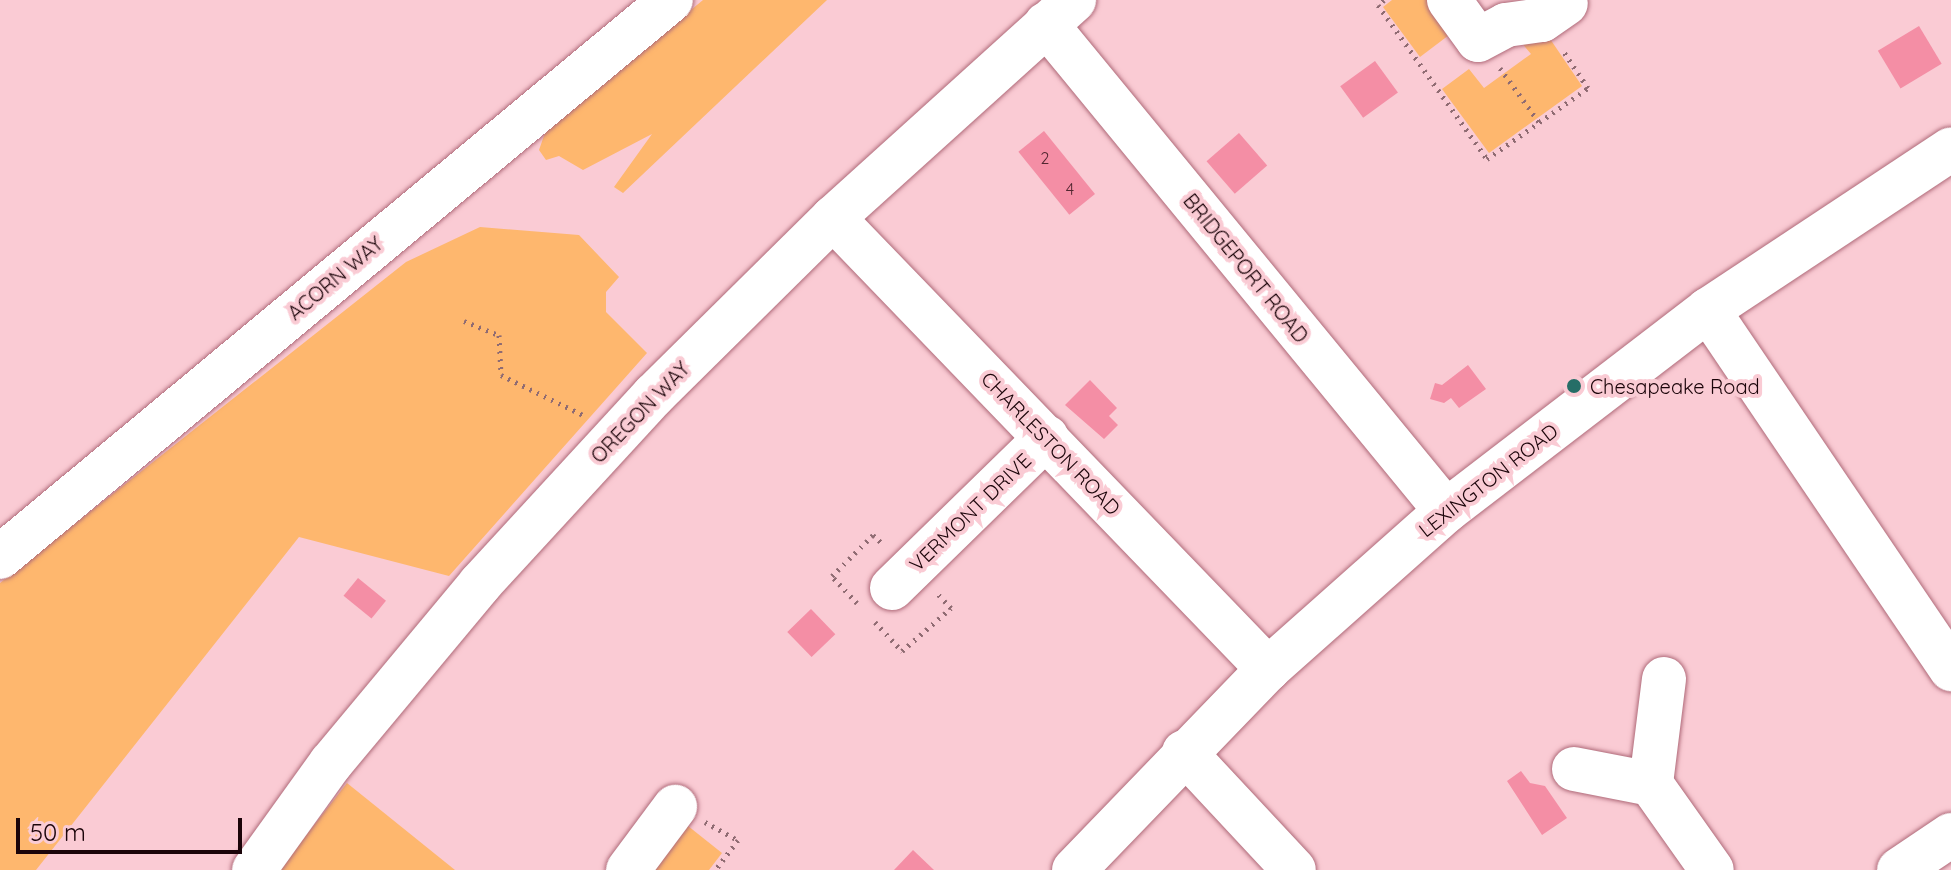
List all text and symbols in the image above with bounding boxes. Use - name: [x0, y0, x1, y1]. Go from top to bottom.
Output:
- house number: 2: [1041, 148, 1049, 168]
- house number: 4: [1066, 179, 1074, 199]
- street label: BRIDGEPORT ROAD: [1179, 189, 1313, 347]
- street label: ACORN WAY: [283, 231, 387, 325]
- street label: OREGON WAY: [586, 356, 694, 468]
- street label: CHARLESTON ROAD: [976, 366, 1126, 520]
- place label: Chesapeake Road: [1590, 374, 1760, 398]
- marker: Chesapeake Road: [1565, 377, 1583, 395]
- street label: LEXINGTON ROAD: [1414, 418, 1562, 542]
- street label: VERMONT DRIVE: [904, 448, 1036, 576]
- scale bar: [20, 802, 246, 852]
- text: 50 m: [30, 817, 86, 847]

